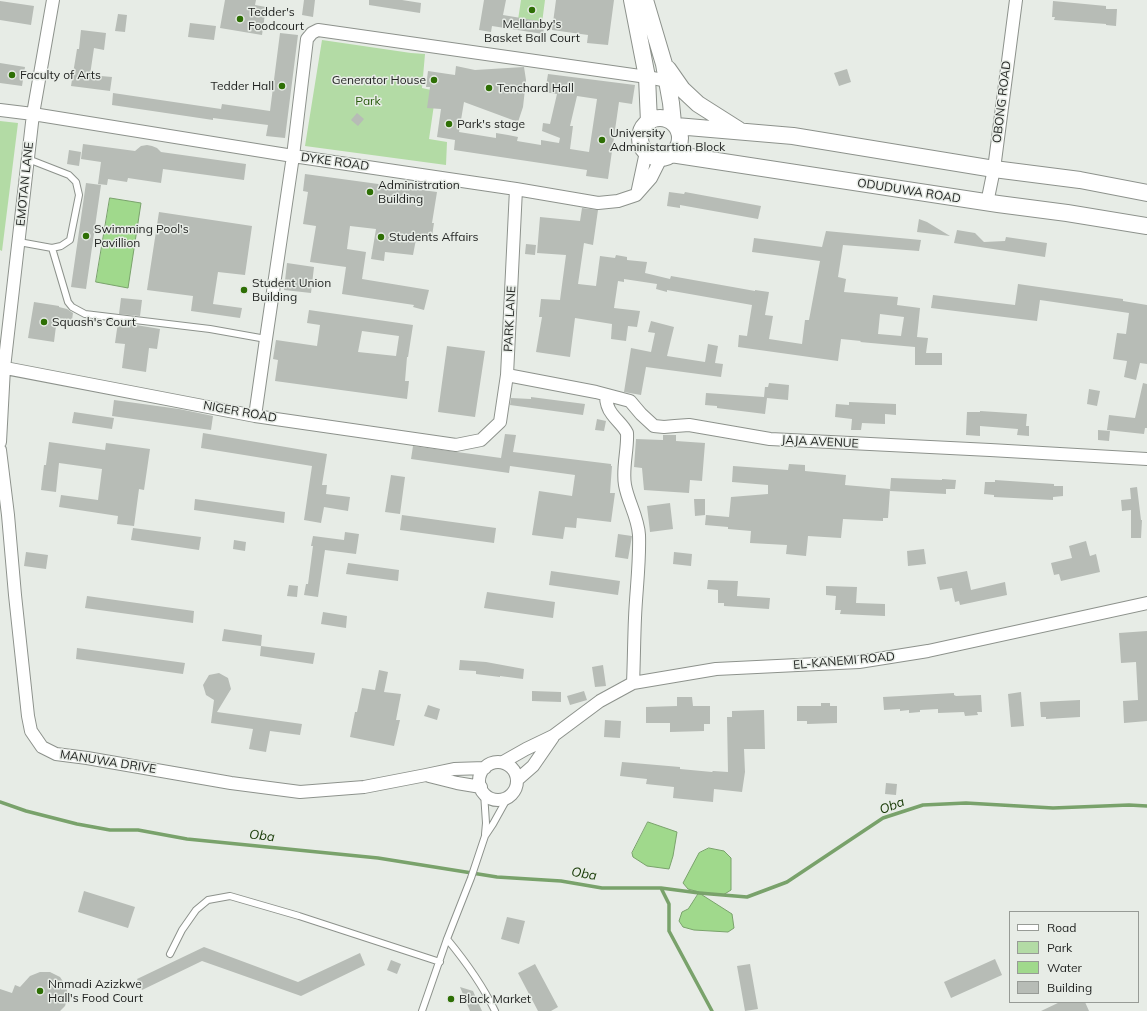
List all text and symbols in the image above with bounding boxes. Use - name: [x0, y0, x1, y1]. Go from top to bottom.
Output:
- place label: Tedder's Foodcourt: [248, 5, 304, 33]
- marker: Mellanby's Basket Ball Court: [527, 5, 537, 15]
- marker: Tedder's Foodcourt: [235, 14, 245, 24]
- place label: Mellanby's Basket Ball Court: [484, 17, 580, 45]
- street label: OBONG ROAD: [990, 60, 1014, 144]
- place label: Faculty of Arts: [20, 68, 101, 82]
- marker: Faculty of Arts: [7, 70, 17, 80]
- place label: Generator House: [332, 73, 426, 87]
- marker: Generator House: [429, 75, 439, 85]
- place label: Tedder Hall: [211, 79, 274, 93]
- marker: Tedder Hall: [277, 81, 287, 91]
- place label: Tenchard Hall: [497, 81, 574, 95]
- marker: Tenchard Hall: [484, 83, 494, 93]
- park label: Park: [355, 94, 381, 108]
- place label: Park's stage: [457, 117, 525, 131]
- marker: Park's stage: [444, 119, 454, 129]
- place label: University Administartion Block: [610, 126, 725, 154]
- marker: University Administartion Block: [597, 135, 607, 145]
- street label: EMOTAN LANE: [13, 141, 37, 227]
- street label: DYKE ROAD: [300, 150, 370, 174]
- street label: ODUDUWA ROAD: [856, 176, 962, 206]
- place label: Administration Building: [378, 178, 460, 206]
- marker: Administration Building: [365, 187, 375, 197]
- place label: Swimming Pool's Pavillion: [94, 222, 189, 250]
- place label: Students Affairs: [389, 230, 479, 244]
- marker: Swimming Pool's Pavillion: [81, 231, 91, 241]
- marker: Students Affairs: [376, 232, 386, 242]
- place label: Student Union Building: [252, 276, 331, 304]
- marker: Student Union Building: [239, 285, 249, 295]
- street label: PARK LANE: [501, 286, 519, 352]
- place label: Squash's Court: [52, 315, 136, 329]
- marker: Squash's Court: [39, 317, 49, 327]
- street label: NIGER ROAD: [202, 398, 278, 426]
- street label: JAJA AVENUE: [781, 433, 859, 451]
- street label: EL-KANEMI ROAD: [793, 649, 895, 673]
- street label: MANUWA DRIVE: [59, 747, 157, 777]
- water label: Oba: [877, 794, 907, 818]
- water label: Oba: [248, 827, 276, 845]
- water label: Oba: [570, 864, 598, 884]
- legend: [1009, 911, 1139, 1003]
- text: Road: [1047, 920, 1076, 935]
- text: Park: [1047, 940, 1072, 955]
- text: Water: [1047, 960, 1082, 975]
- place label: Nnmadi Azizkwe Hall's Food Court: [48, 977, 143, 1005]
- text: Building: [1047, 980, 1092, 995]
- marker: Nnmadi Azizkwe Hall's Food Court: [35, 986, 45, 996]
- place label: Black Market: [459, 992, 531, 1006]
- marker: Black Market: [446, 994, 456, 1004]

